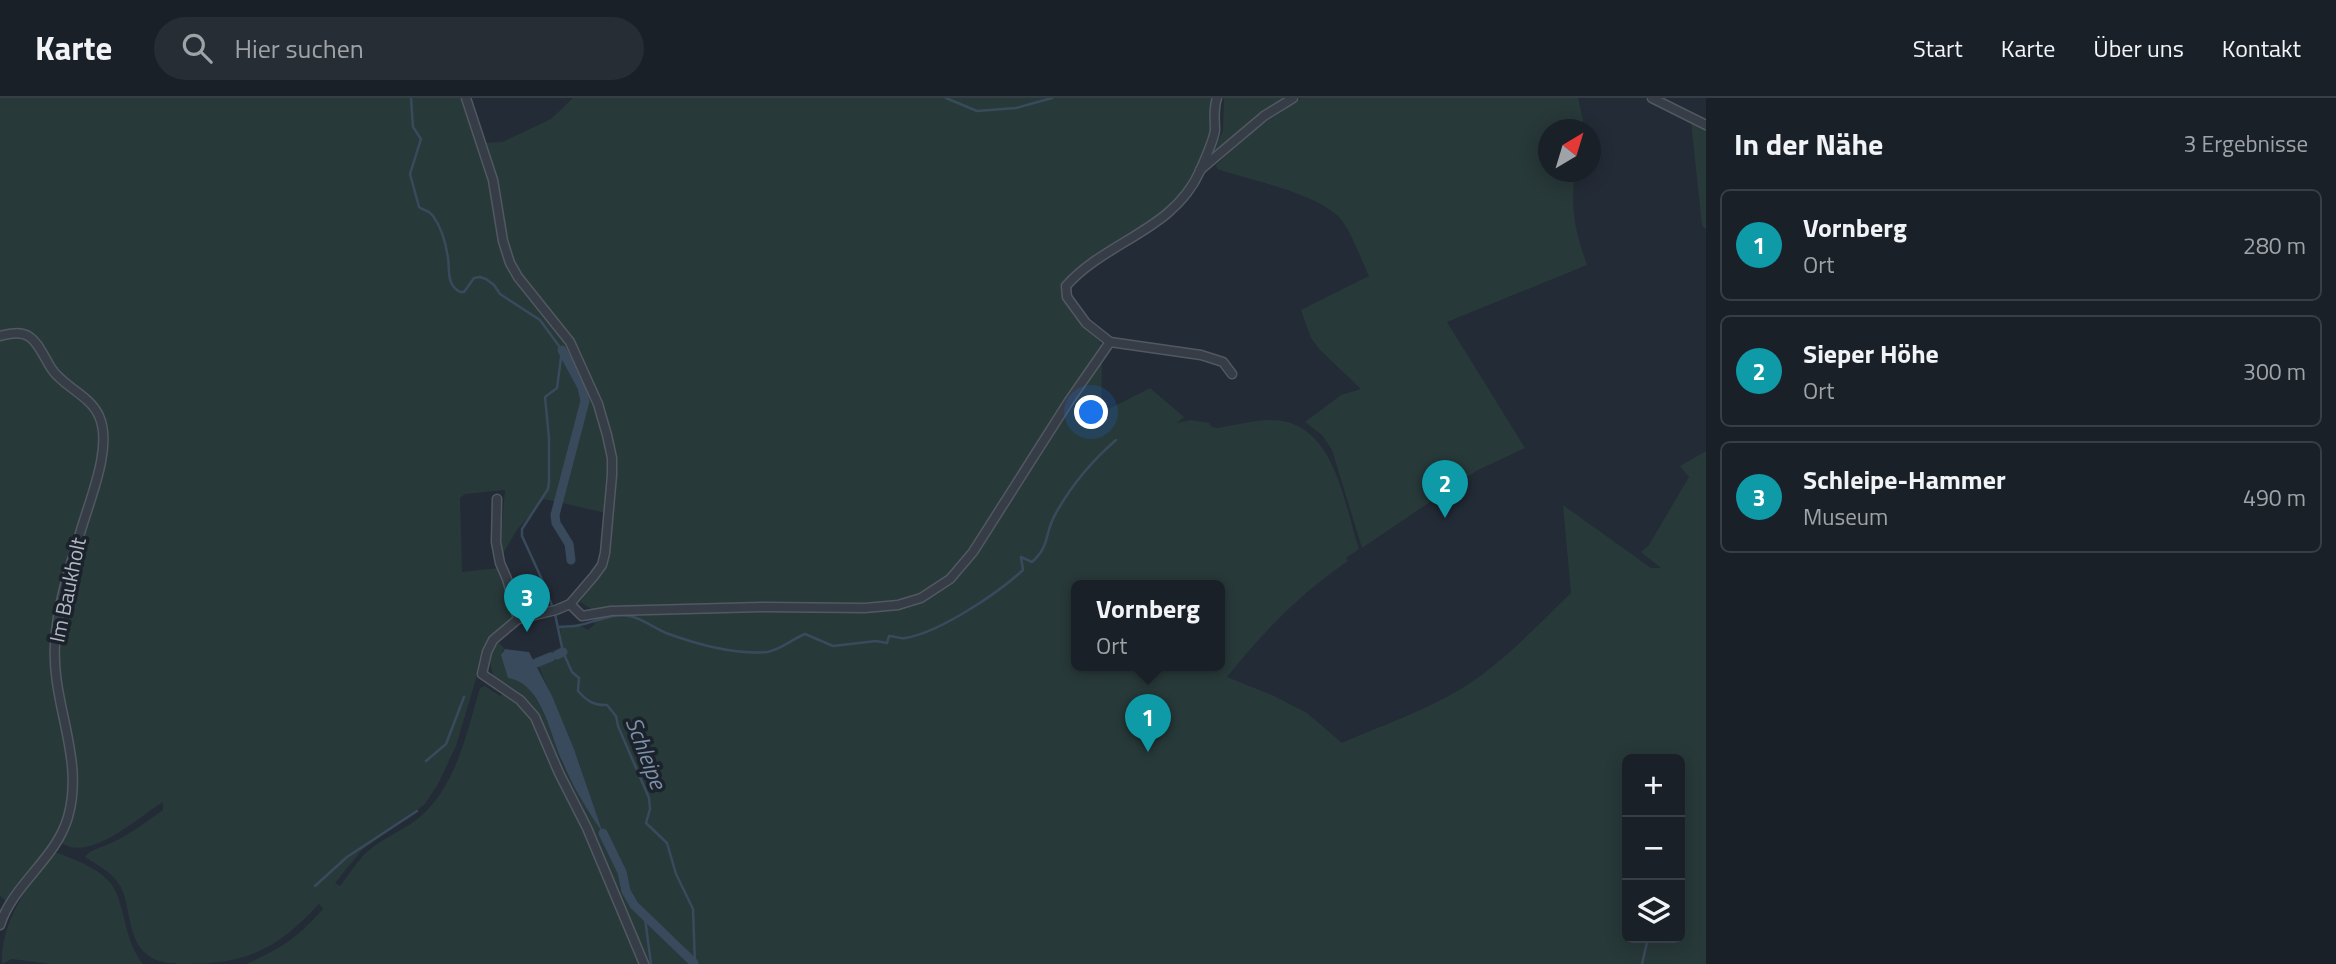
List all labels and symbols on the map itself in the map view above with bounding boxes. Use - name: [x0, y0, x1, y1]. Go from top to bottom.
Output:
- north arrow: [1538, 119, 1601, 182]
- your location: [1074, 395, 1108, 429]
- pin: 2: [1422, 460, 1468, 518]
- street label: Im Baukholt: [40, 534, 94, 645]
- pin: 3: [504, 574, 550, 632]
- pin: 1: [1125, 694, 1171, 752]
- water label: Schleipe: [617, 712, 677, 795]

